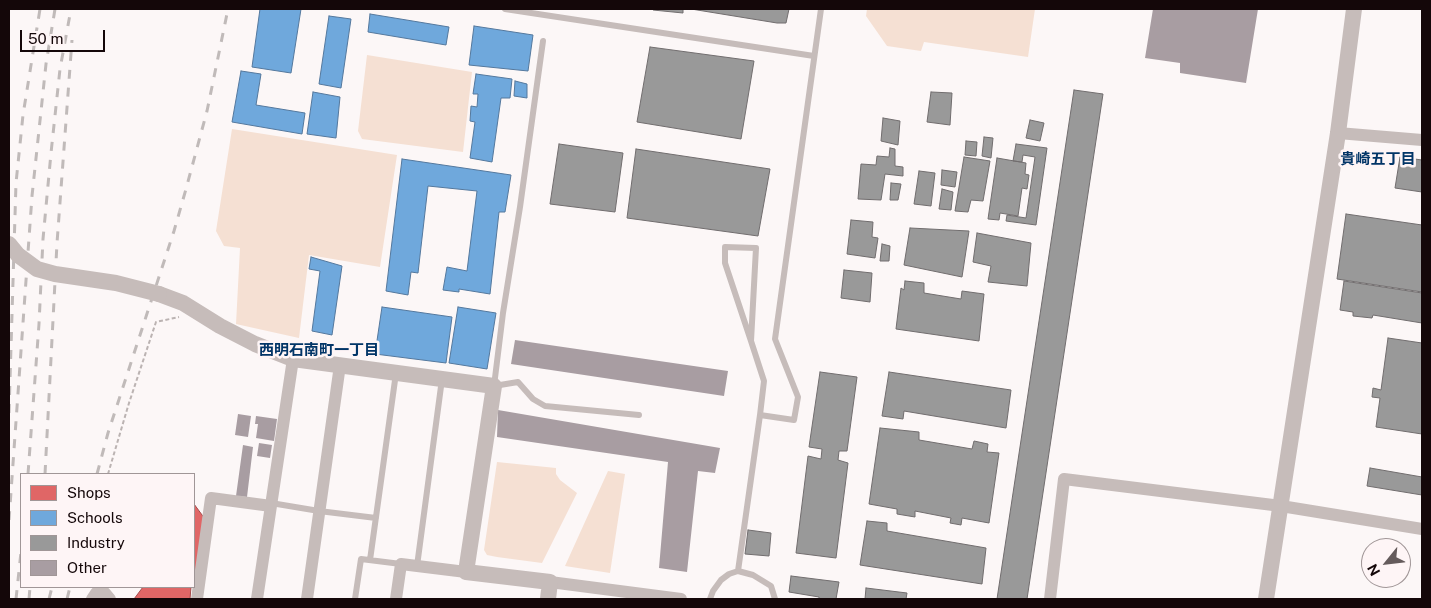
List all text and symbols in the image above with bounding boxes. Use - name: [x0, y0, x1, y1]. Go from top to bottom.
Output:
- scale bar: [22, 20, 108, 52]
- text: 50 m: [28, 30, 63, 47]
- district label: 貴崎五丁目: [1341, 150, 1415, 168]
- district label: 西明石南町一丁目: [259, 341, 379, 359]
- legend: [20, 473, 195, 588]
- text: Shops: [67, 484, 111, 501]
- text: Schools: [67, 509, 123, 526]
- text: Industry: [67, 534, 125, 551]
- north arrow: [1361, 538, 1411, 588]
- text: Other: [67, 559, 107, 576]
- text: N: [1364, 561, 1383, 578]

